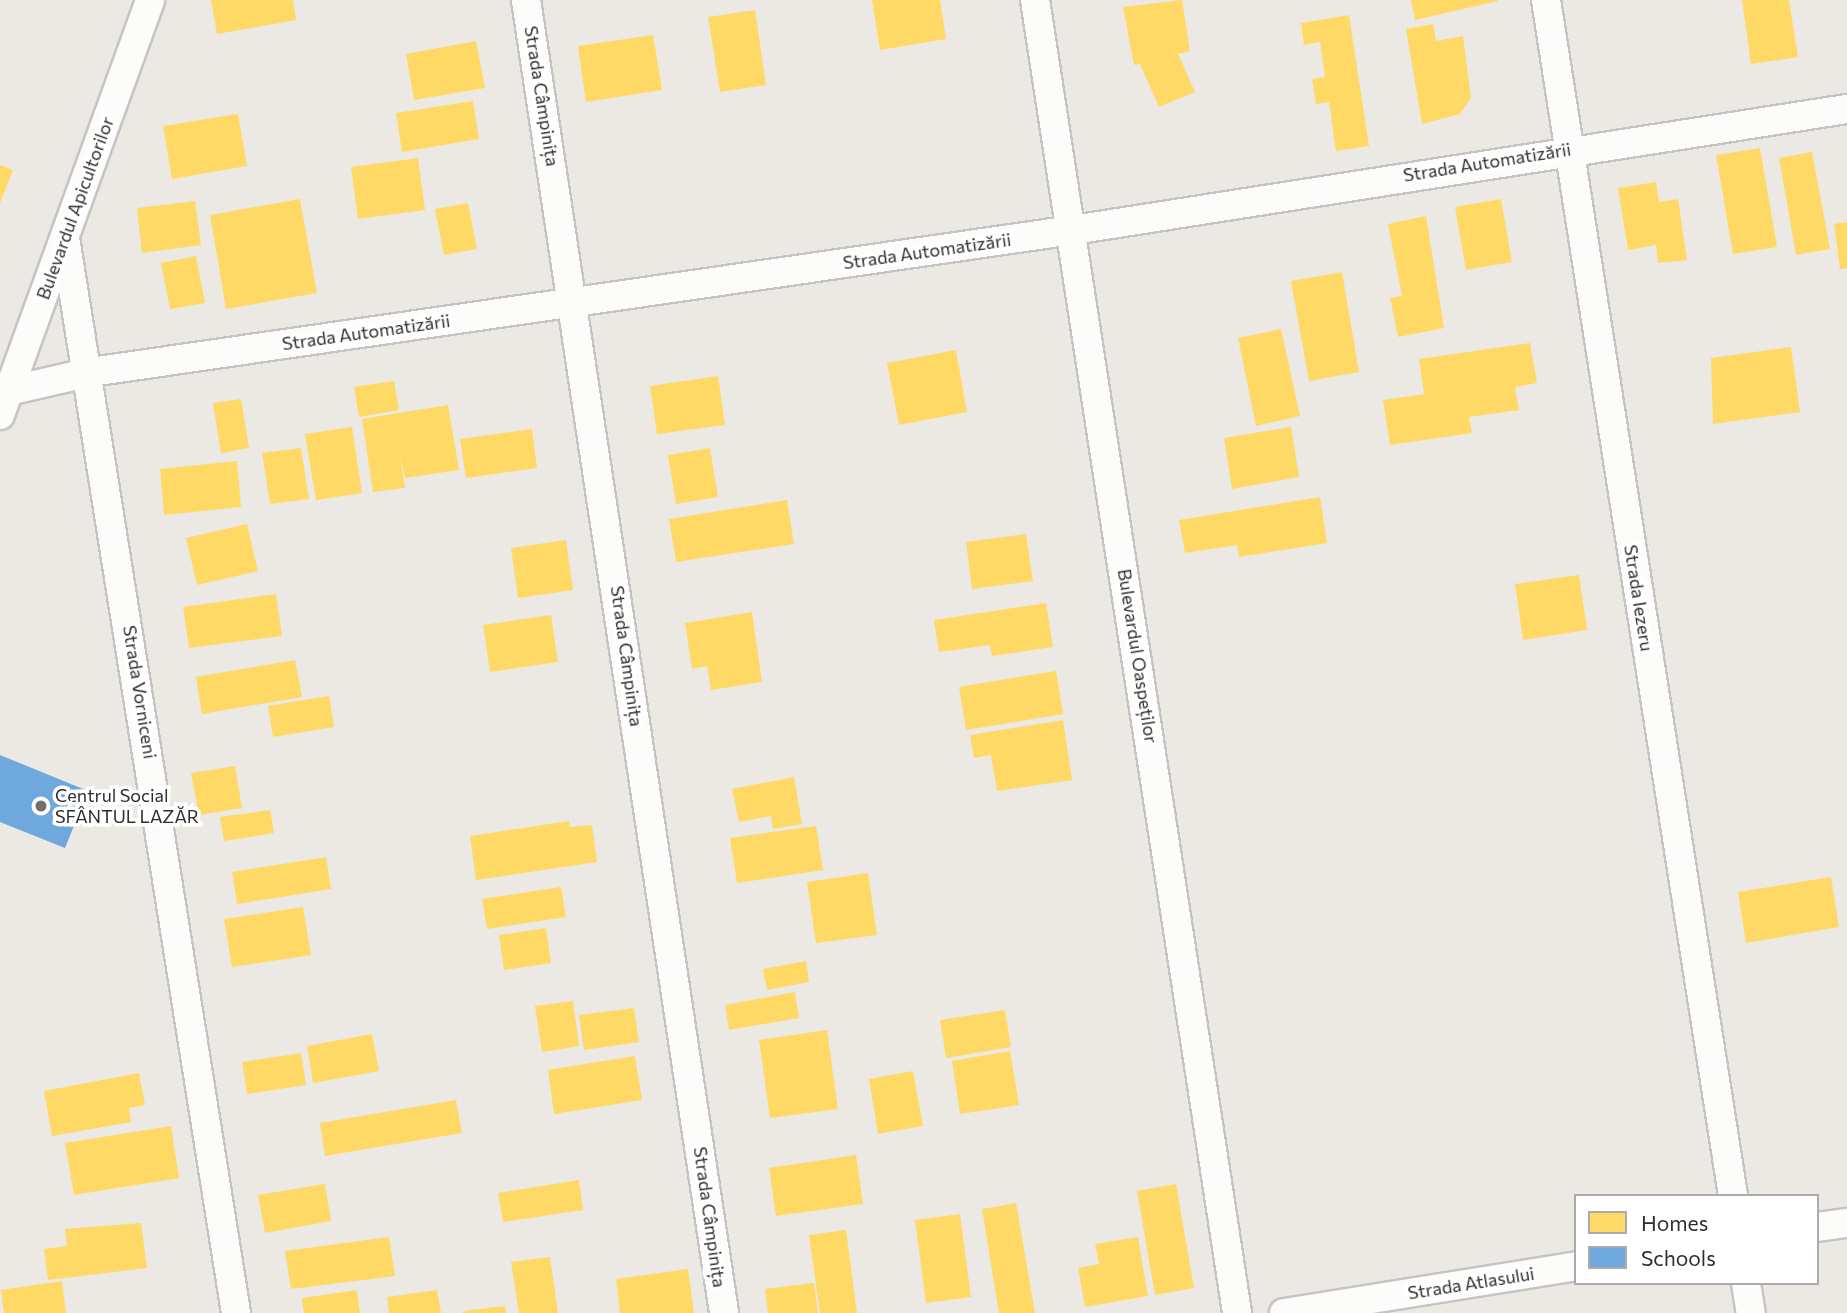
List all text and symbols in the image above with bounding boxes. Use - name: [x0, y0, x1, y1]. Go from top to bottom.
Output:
- street label: Strada Câmpinița: [520, 24, 564, 168]
- street label: Bulevardul Apicultorilor: [32, 114, 118, 302]
- street label: Strada Automatizării: [1402, 138, 1572, 186]
- street label: Strada Automatizării: [842, 229, 1012, 273]
- street label: Strada Automatizării: [281, 310, 451, 354]
- street label: Strada Iezeru: [1620, 543, 1658, 653]
- street label: Bulevardul Oaspeților: [1114, 567, 1162, 745]
- street label: Strada Câmpinița: [606, 584, 648, 728]
- street label: Strada Vorniceni: [119, 624, 161, 760]
- place label: Centrul Social SFÂNTUL LAZĂR: [55, 785, 199, 828]
- marker: Centrul Social SFÂNTUL LAZĂR: [33, 798, 49, 814]
- street label: Strada Câmpinița: [689, 1145, 731, 1289]
- legend: [1574, 1194, 1819, 1285]
- text: Homes: [1641, 1210, 1708, 1235]
- text: Schools: [1641, 1245, 1716, 1270]
- street label: Strada Atlasului: [1406, 1262, 1536, 1304]

